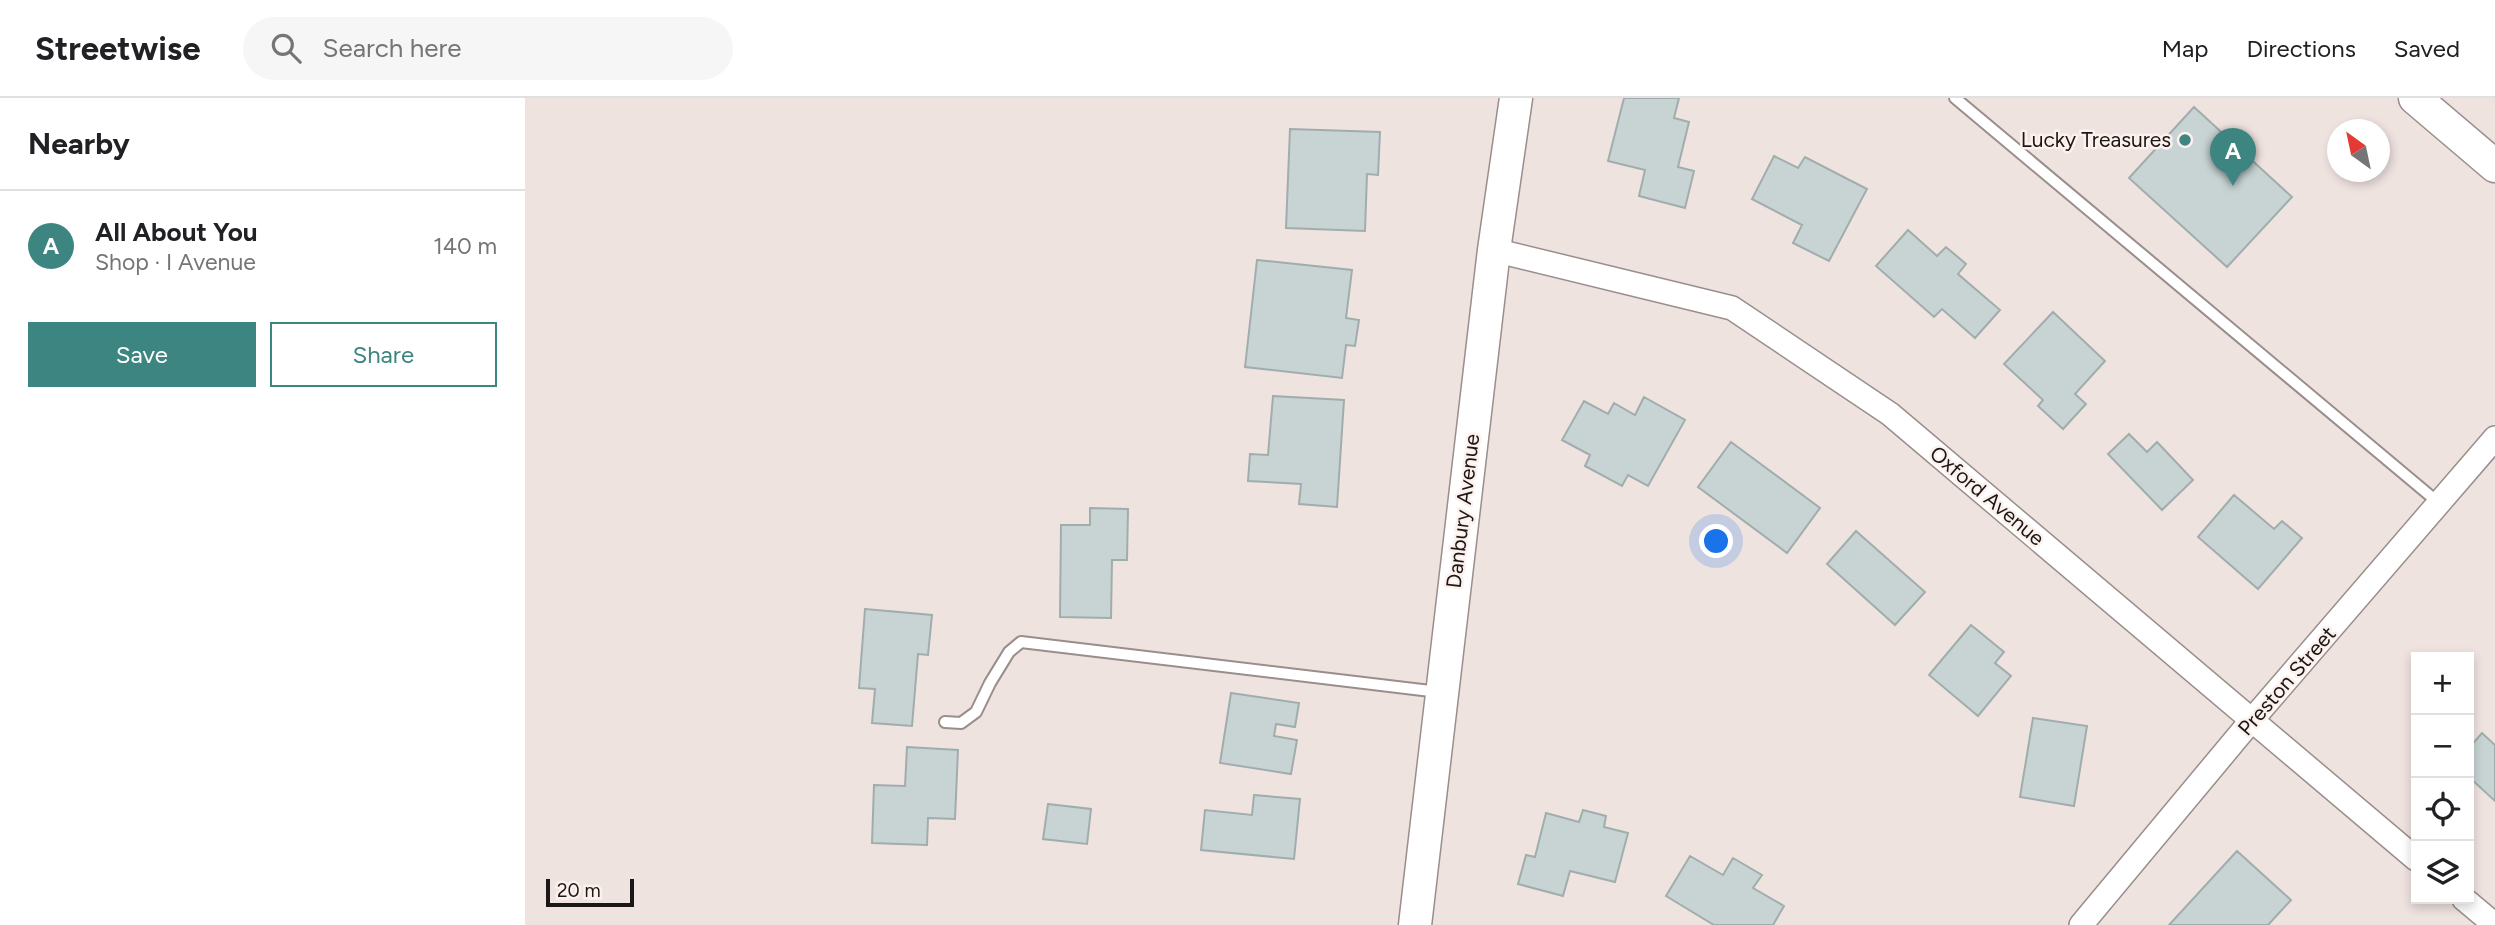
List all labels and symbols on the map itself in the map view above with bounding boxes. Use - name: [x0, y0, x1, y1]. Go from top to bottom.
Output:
- north arrow: [2327, 119, 2390, 182]
- place label: Lucky Treasures: [2021, 127, 2171, 152]
- pin: A: [2210, 128, 2256, 186]
- marker: Lucky Treasures: [2177, 132, 2193, 148]
- street label: Danbury Avenue: [1441, 432, 1484, 590]
- street label: Oxford Avenue: [1925, 440, 2050, 551]
- your location: [1699, 524, 1733, 558]
- street label: Preston Street: [2233, 621, 2341, 740]
- scale bar: [546, 876, 633, 908]

